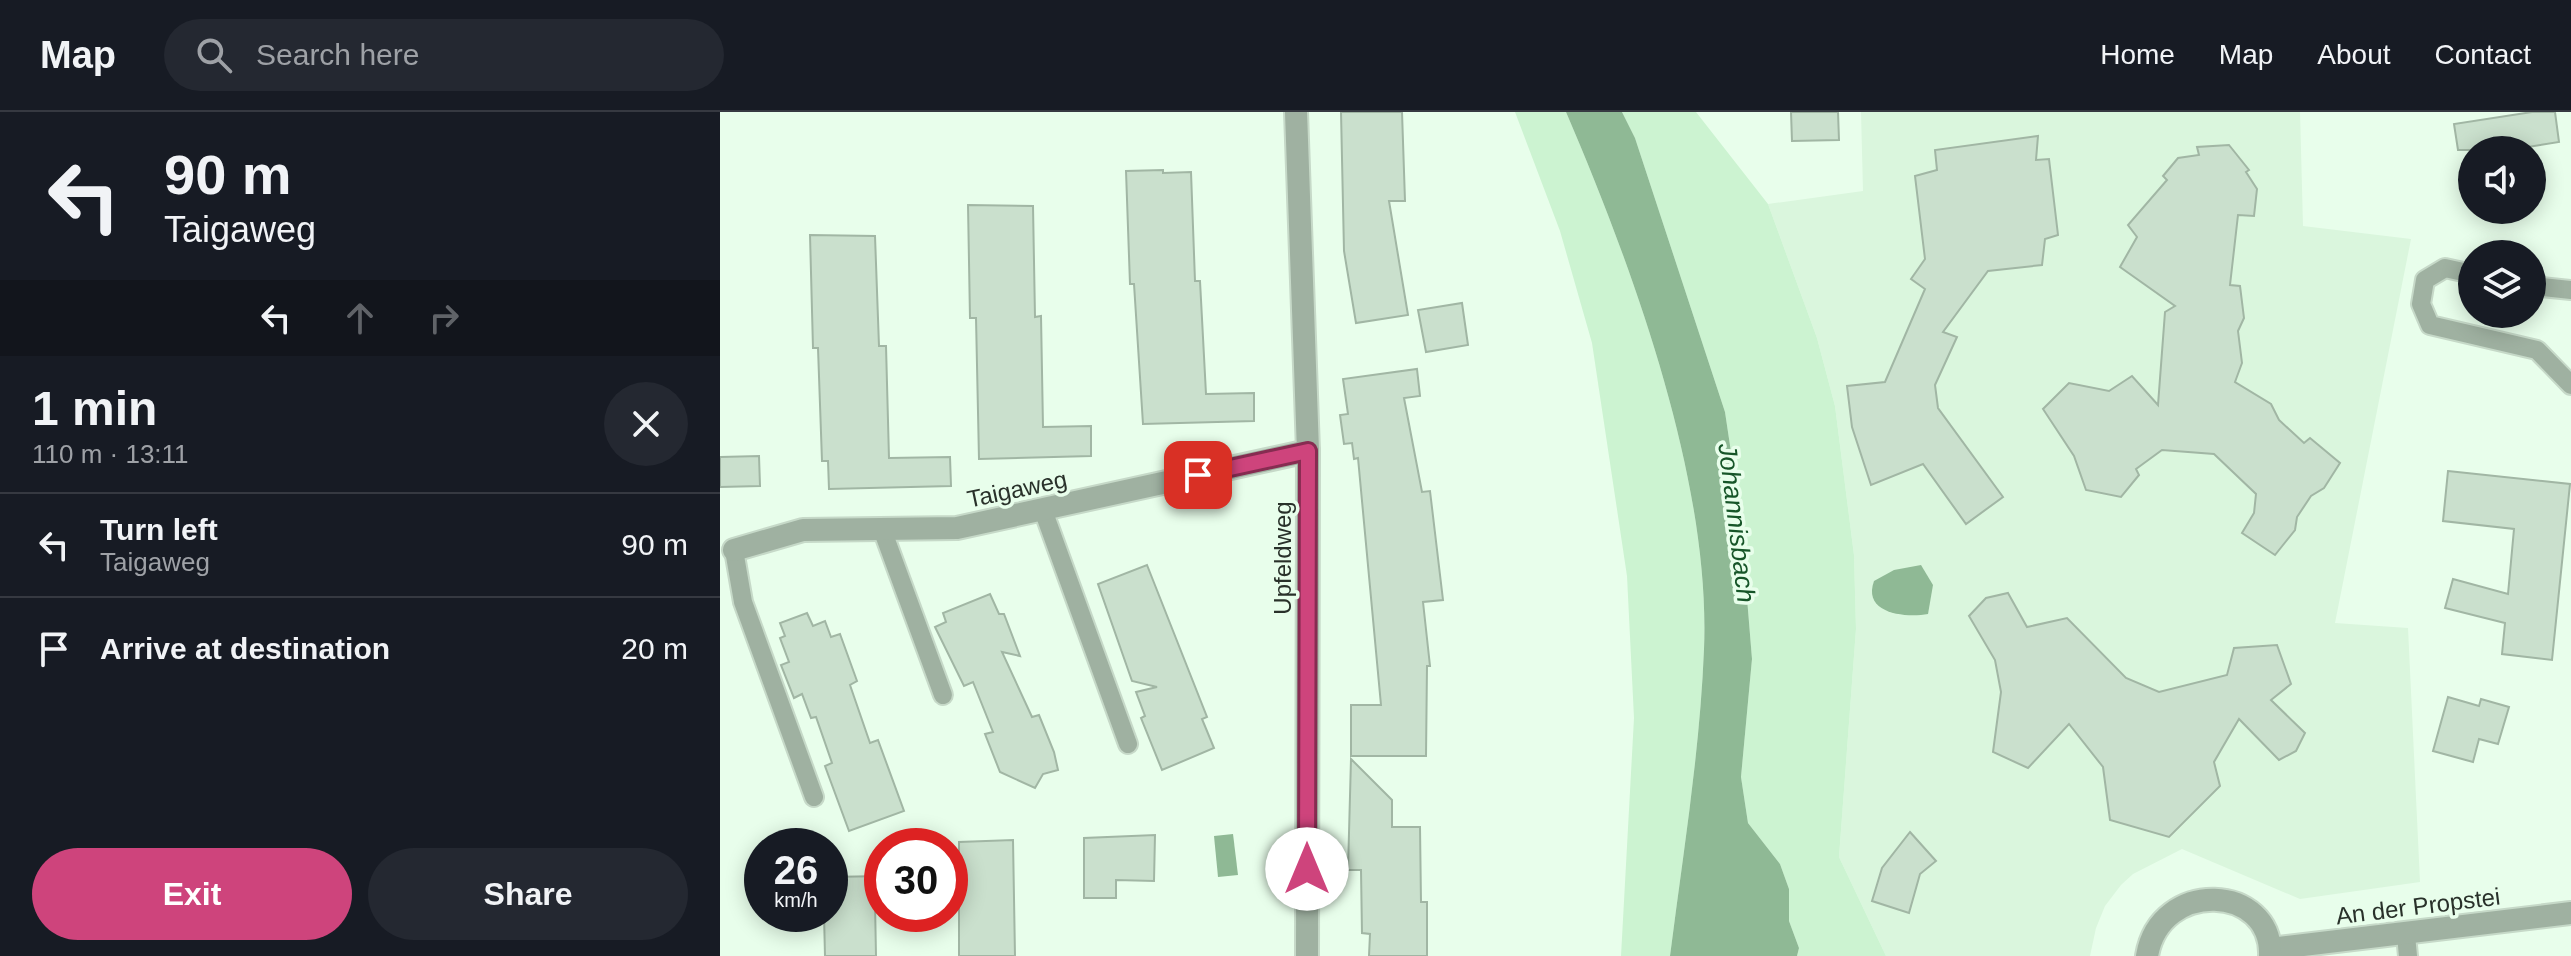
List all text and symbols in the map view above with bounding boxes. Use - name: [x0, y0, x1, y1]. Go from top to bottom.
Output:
- search box: [164, 19, 724, 91]
- icon: search: [192, 33, 236, 77]
- text: Map: [40, 34, 116, 76]
- text: Search here: [256, 38, 419, 71]
- text: Home: [2100, 39, 2175, 70]
- text: Map: [2219, 39, 2273, 70]
- text: About: [2317, 39, 2391, 70]
- text: Contact: [2435, 39, 2531, 70]
- map controls: [2458, 136, 2546, 328]
- button: sound: [2458, 136, 2546, 224]
- text: 90 m: [164, 143, 292, 206]
- icon: left: [32, 144, 136, 248]
- text: Taigaweg: [164, 209, 316, 250]
- button: layers: [2458, 240, 2546, 328]
- icon: left: [254, 296, 298, 340]
- icon: ahead: [338, 296, 382, 340]
- icon: right: [422, 296, 466, 340]
- text: 1 min: [32, 382, 157, 435]
- button: close: [604, 382, 688, 466]
- text: 110 m · 13:11: [32, 439, 189, 469]
- pin: [1164, 441, 1232, 509]
- water label: Johannisbach: [1712, 441, 1762, 604]
- icon: arrive: [1176, 453, 1220, 497]
- street label: Taigaweg: [965, 465, 1069, 513]
- street label: Upfeldweg: [1269, 501, 1296, 615]
- text: Turn left: [100, 513, 218, 546]
- icon: left: [32, 523, 76, 567]
- text: 90 m: [621, 528, 688, 561]
- text: Taigaweg: [100, 547, 210, 577]
- icon: arrive: [32, 627, 76, 671]
- text: Arrive at destination: [100, 632, 390, 665]
- text: 20 m: [621, 632, 688, 665]
- position arrow: [1265, 827, 1349, 911]
- speed limit sign: 30: [864, 828, 968, 932]
- button: Exit: [32, 848, 352, 940]
- button: Share: [368, 848, 688, 940]
- text: 26: [774, 848, 818, 892]
- street label: An der Propstei: [2334, 883, 2502, 929]
- text: km/h: [774, 889, 818, 911]

